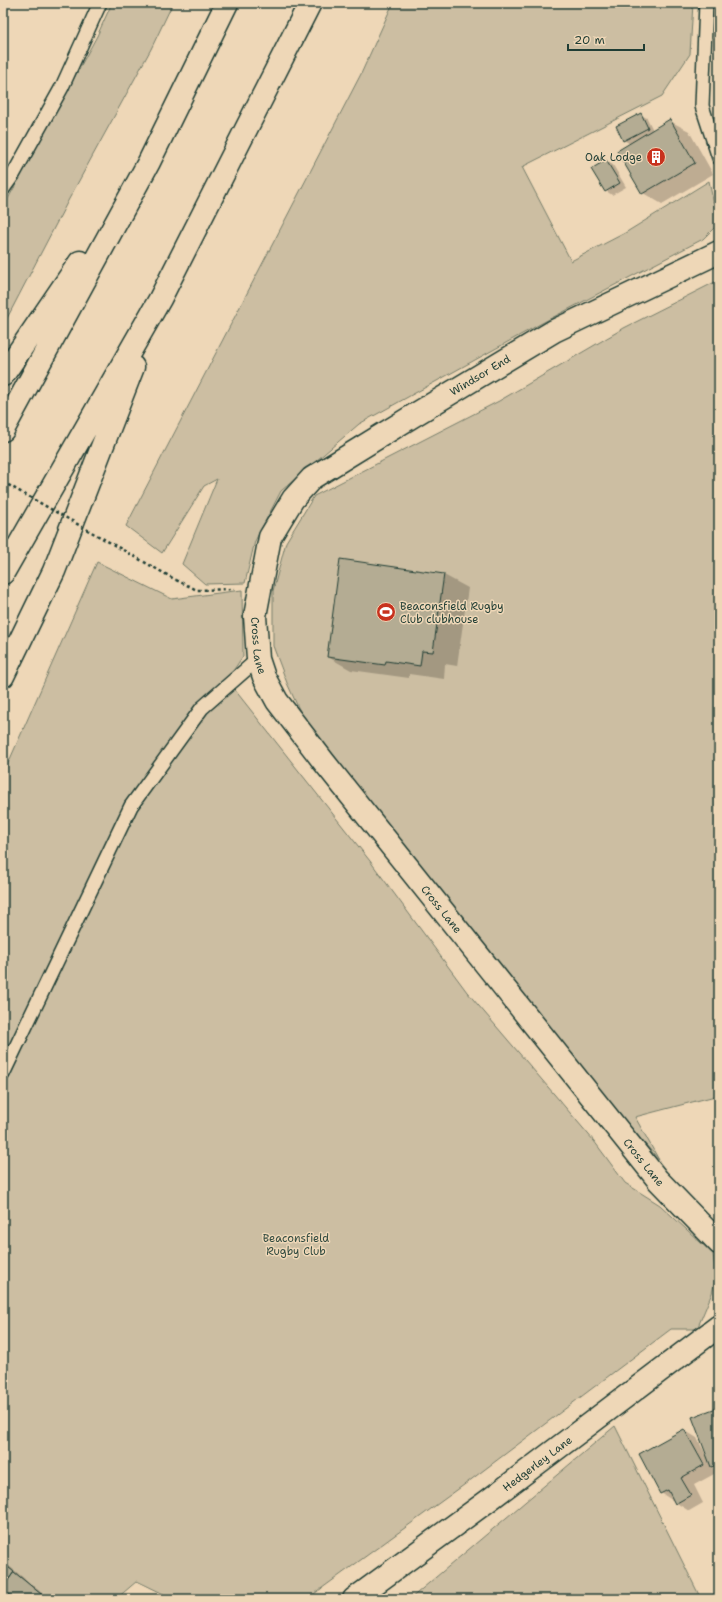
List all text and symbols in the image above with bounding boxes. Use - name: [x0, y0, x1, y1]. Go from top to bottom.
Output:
- scale bar: [568, 26, 644, 52]
- text: 20 m: [574, 32, 605, 48]
- building icon: Oak Lodge: [645, 146, 667, 168]
- place label: Oak Lodge: [585, 150, 642, 165]
- street label: Windsor End: [447, 351, 513, 399]
- place label: Beaconsfield Rugby Club clubhouse: [400, 599, 504, 627]
- sports icon: Beaconsfield Rugby Club clubhouse: [375, 601, 397, 623]
- street label: Cross Lane: [247, 616, 270, 676]
- street label: Cross Lane: [417, 882, 465, 937]
- street label: Cross Lane: [620, 1135, 667, 1190]
- park label: Beaconsfield Rugby Club: [263, 1231, 329, 1259]
- street label: Hedgerley Lane: [500, 1433, 576, 1495]

